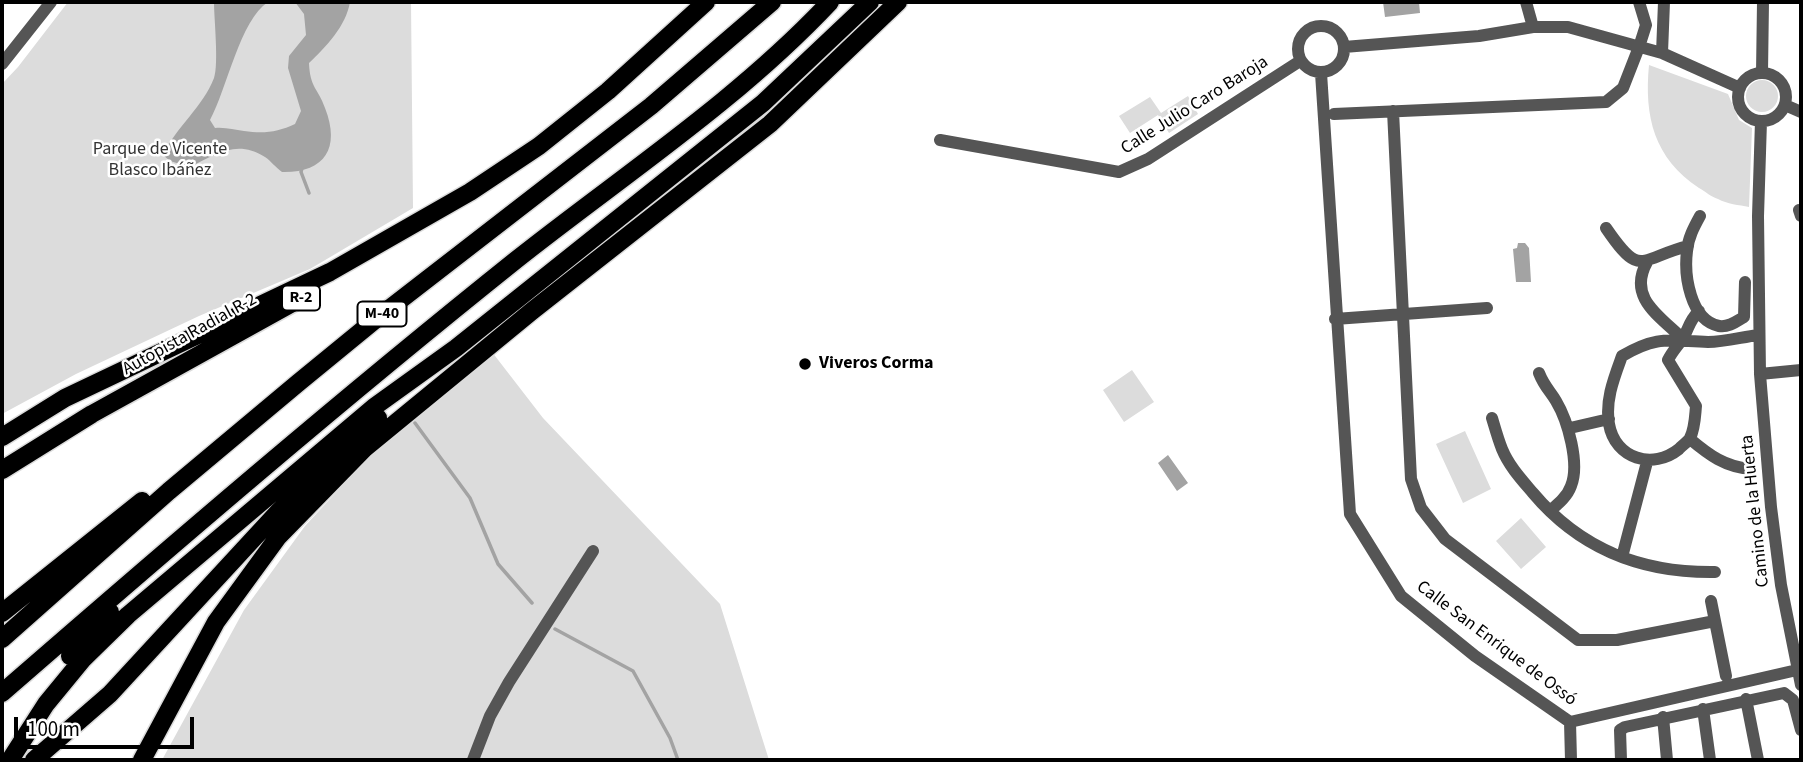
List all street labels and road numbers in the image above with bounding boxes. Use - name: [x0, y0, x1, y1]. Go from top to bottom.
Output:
- street label: Calle Julio Caro Baroja: [1117, 52, 1273, 160]
- road number: R-2: [282, 286, 320, 310]
- street label: Autopista Radial R-2: [119, 289, 261, 381]
- road number: M-40: [358, 302, 406, 326]
- street label: Camino de la Huerta: [1737, 434, 1775, 588]
- street label: Calle San Enrique de Ossó: [1412, 577, 1580, 711]

